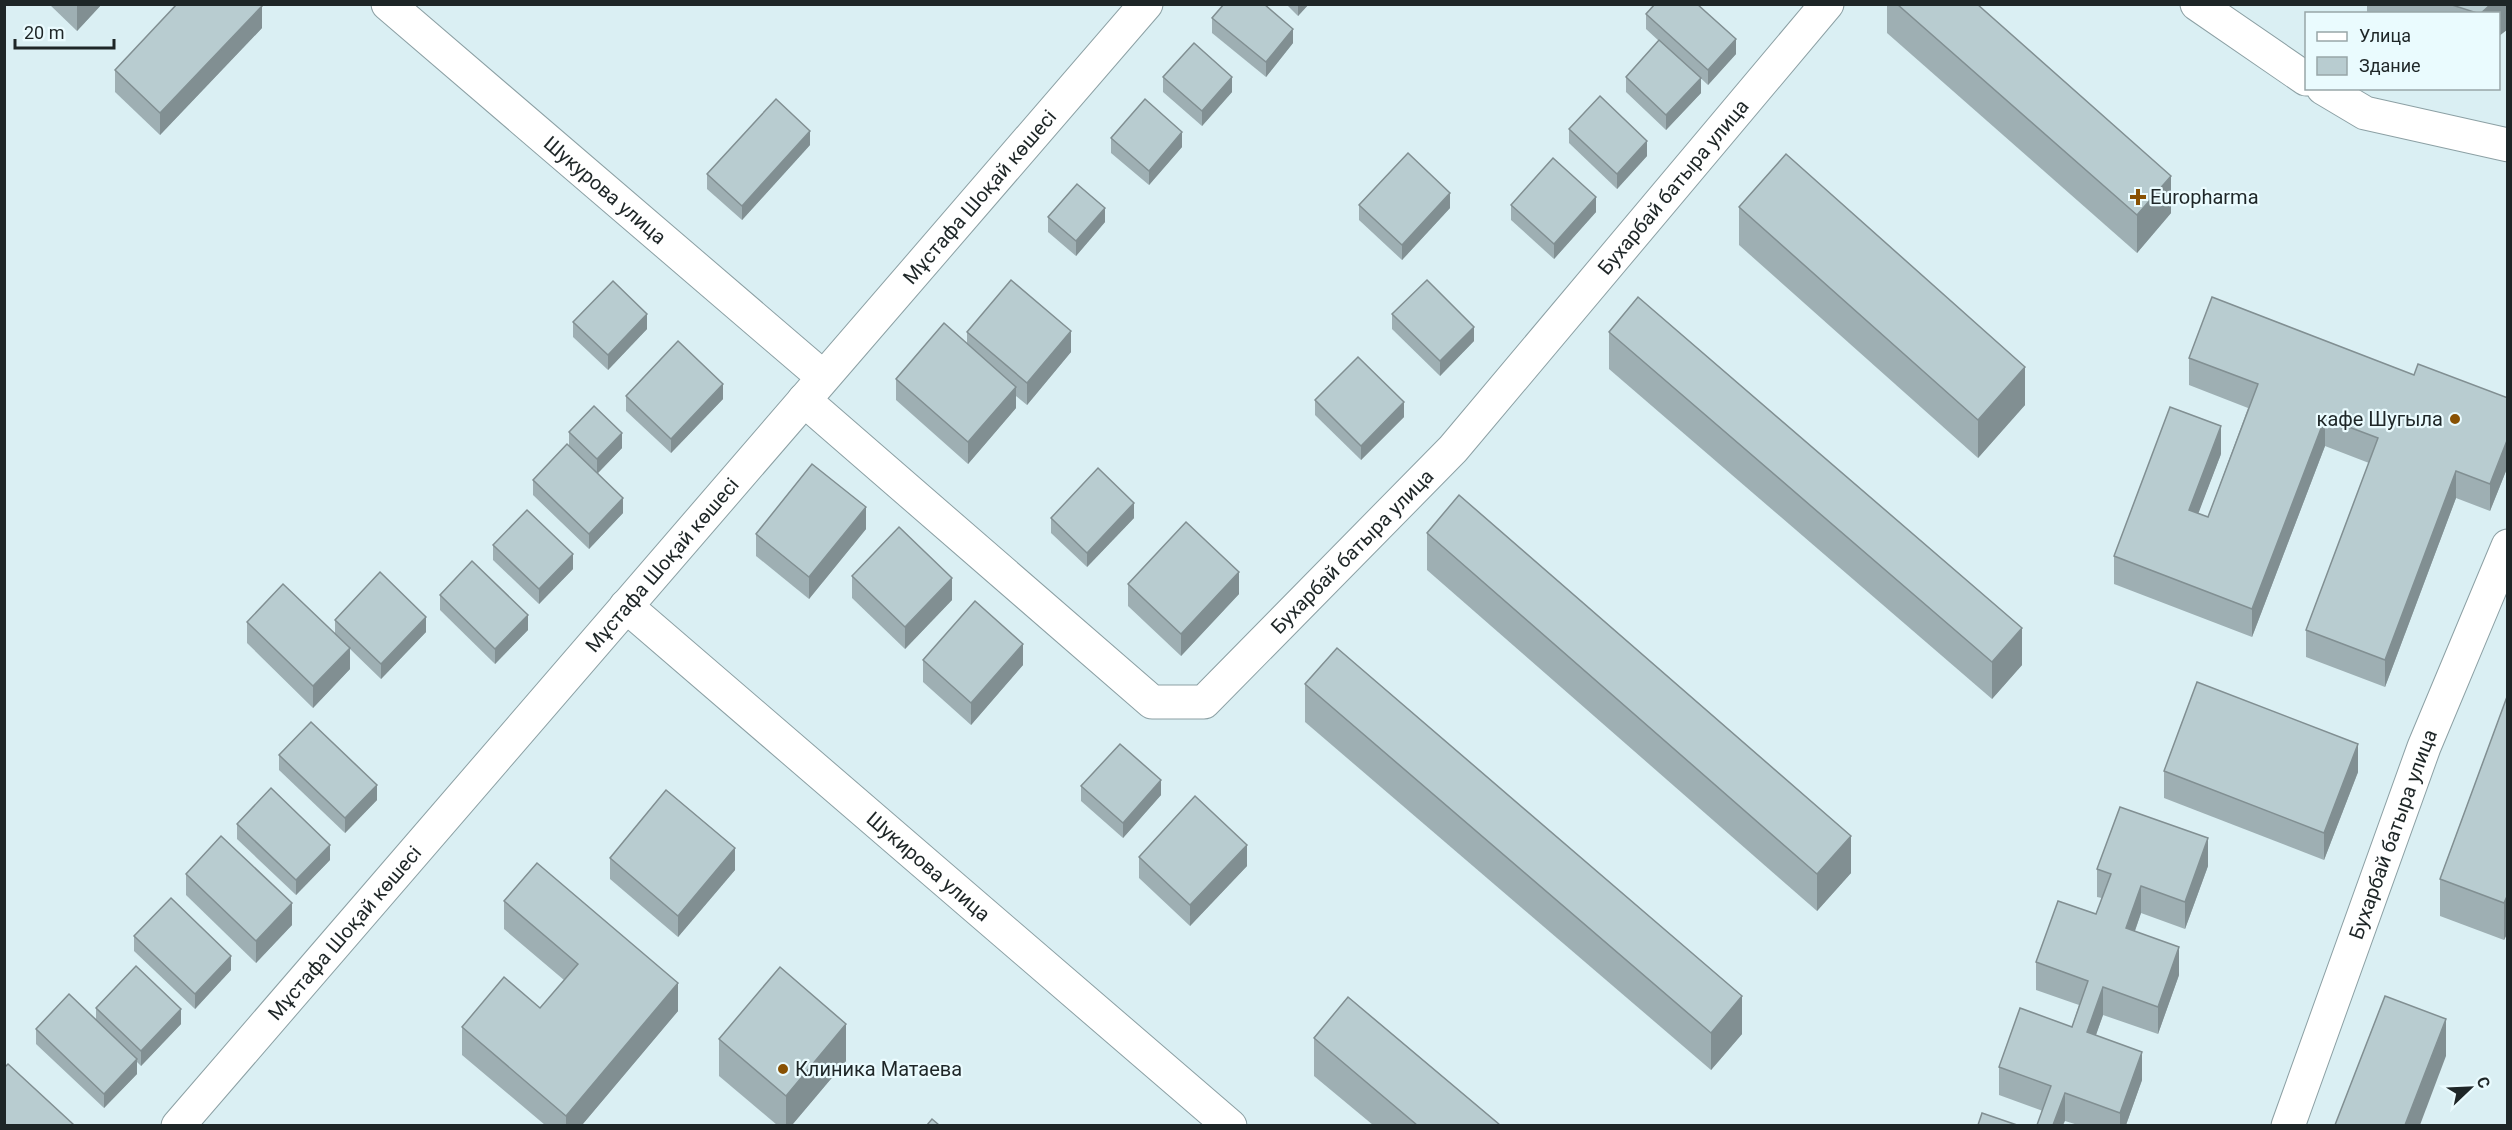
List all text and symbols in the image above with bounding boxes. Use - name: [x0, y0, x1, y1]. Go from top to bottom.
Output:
- scale bar: [15, 12, 114, 50]
- legend: [2305, 12, 2500, 90]
- text: 20 m: [24, 22, 64, 43]
- text: Улица: [2359, 25, 2411, 46]
- text: Здание: [2359, 55, 2421, 76]
- street label: Бухарбай батыра улица: [1593, 94, 1754, 280]
- street label: Мұстафа Шоқай көшесі: [898, 105, 1061, 289]
- street label: Шукурова улица: [539, 131, 671, 249]
- place label: Europharma: [2150, 185, 2259, 209]
- marker: Europharma: [2131, 190, 2145, 204]
- place label: кафе Шугыла: [2317, 407, 2443, 431]
- marker: кафе Шугыла: [2448, 412, 2462, 426]
- street label: Бухарбай батыра улица: [1266, 464, 1438, 639]
- street label: Мұстафа Шоқай көшесі: [580, 473, 744, 657]
- street label: Бухарбай батыра улица: [2344, 726, 2442, 943]
- street label: Шукирова улица: [862, 806, 995, 926]
- street label: Мұстафа Шоқай көшесі: [263, 841, 426, 1025]
- place label: Клиника Матаева: [795, 1057, 962, 1081]
- north arrow: [2440, 1058, 2500, 1118]
- marker: Клиника Матаева: [776, 1062, 790, 1076]
- text: С: [2473, 1074, 2494, 1091]

